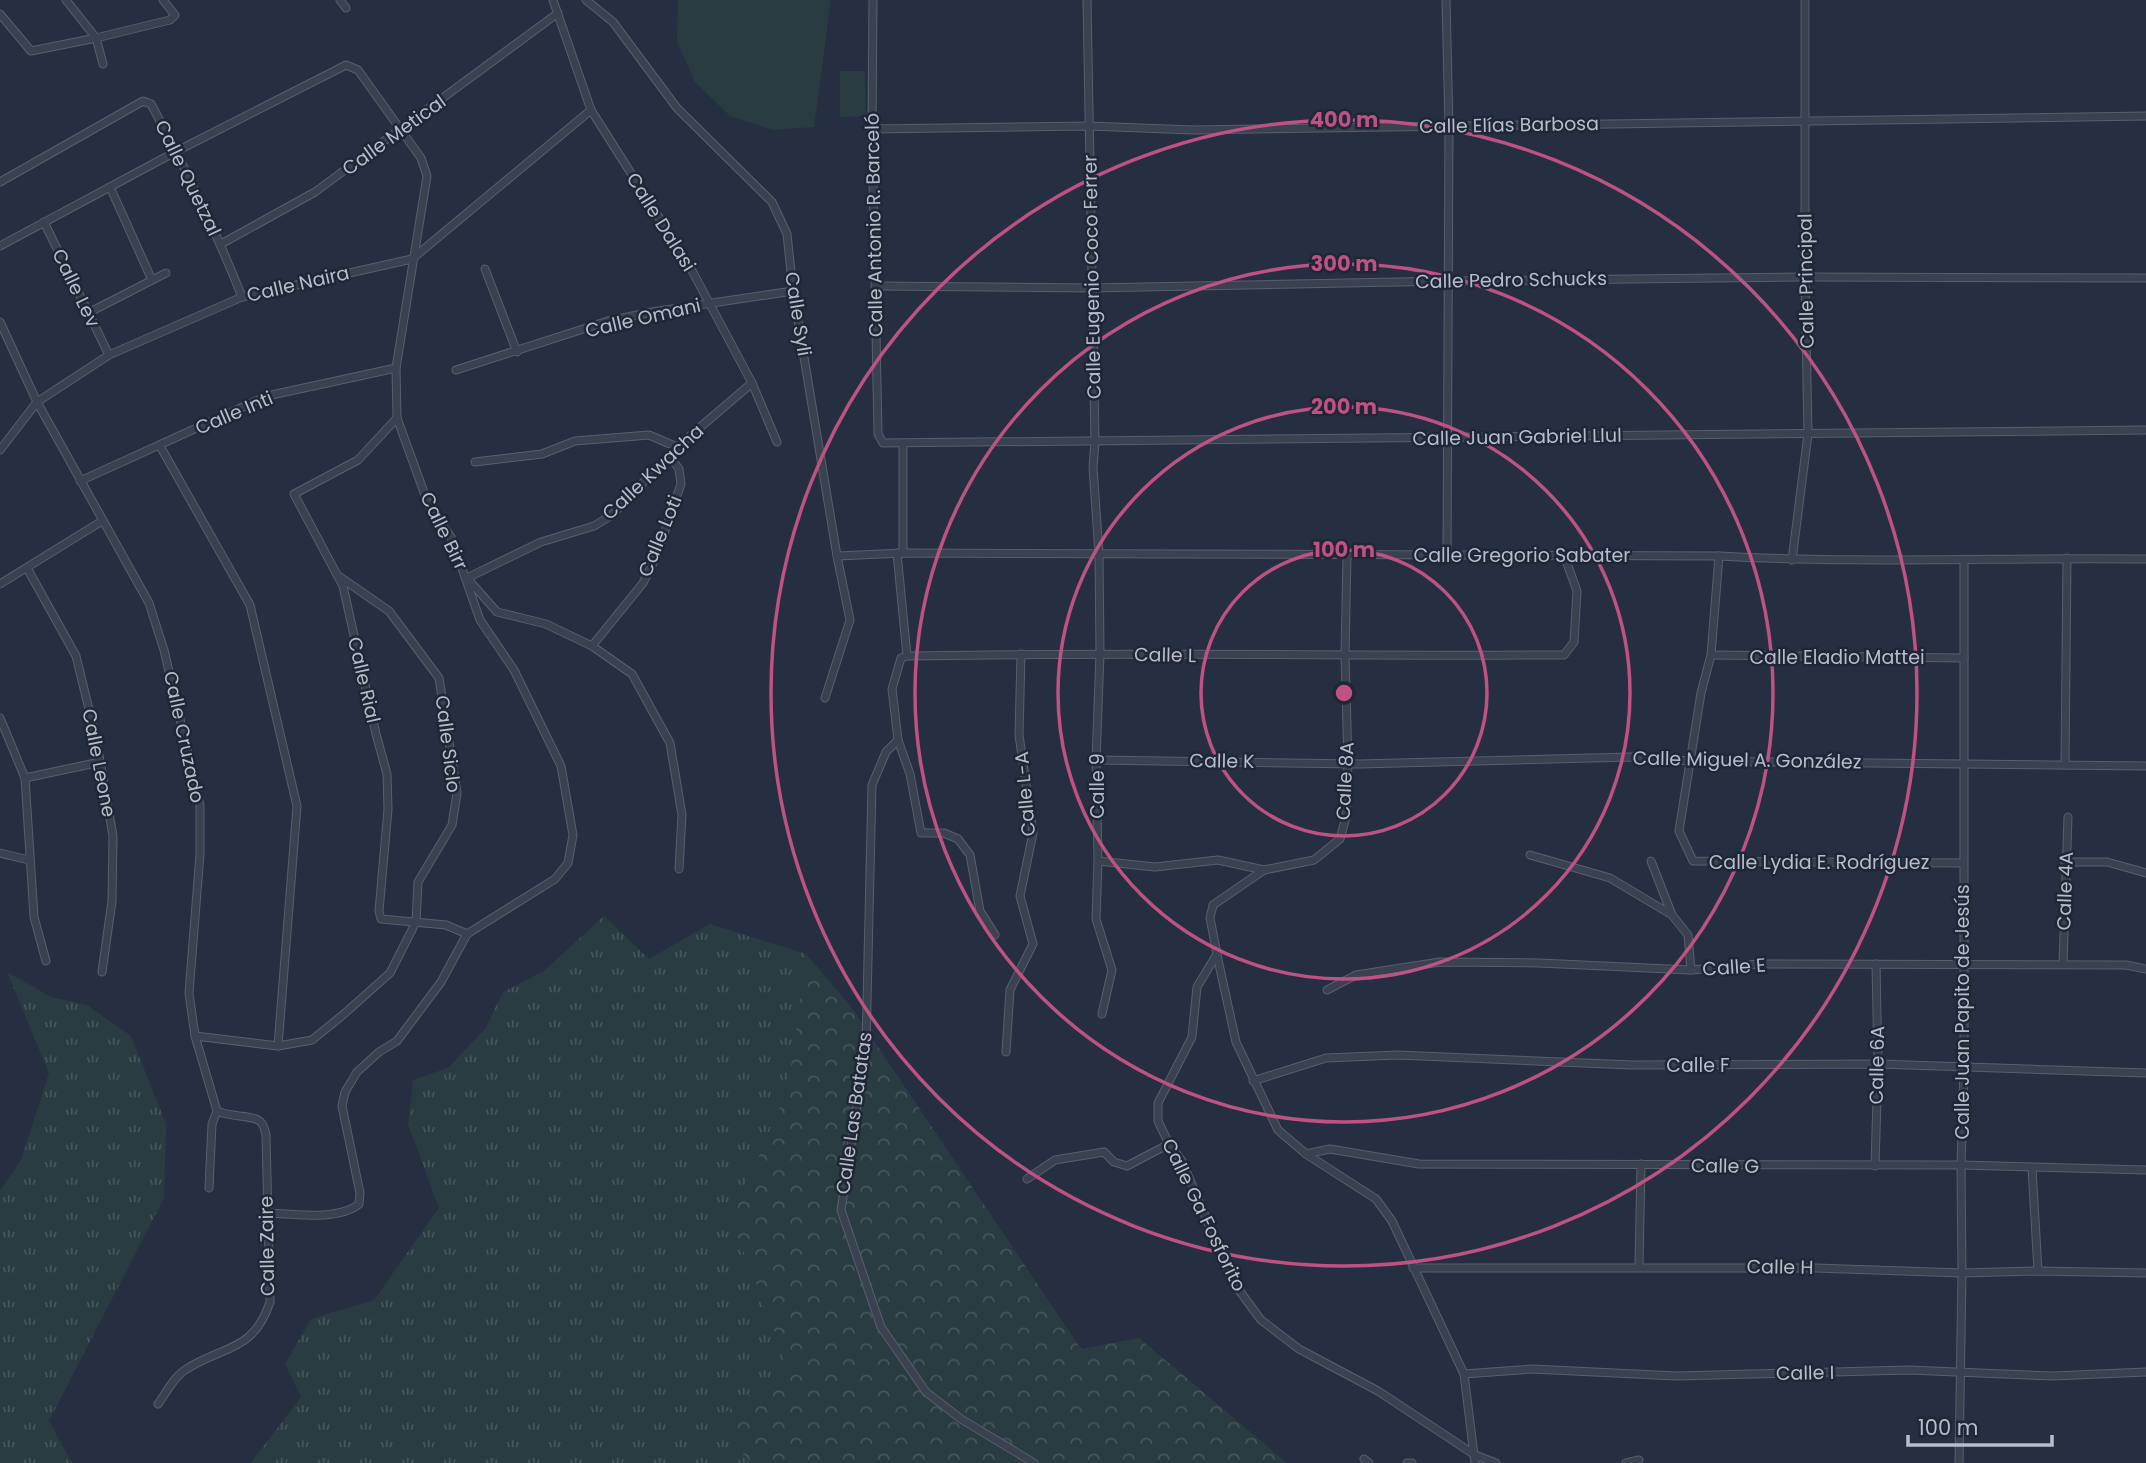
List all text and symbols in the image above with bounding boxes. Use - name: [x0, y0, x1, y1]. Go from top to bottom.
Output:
- street label: Calle Metical: [337, 88, 451, 182]
- text: 400 m: [1310, 105, 1378, 134]
- street label: Calle Elías Barbosa: [1419, 110, 1599, 140]
- street label: Calle Antonio R. Barceló: [859, 113, 889, 337]
- street label: Calle Quetzal: [148, 116, 228, 240]
- street label: Calle Eugenio Coco Ferrer: [1076, 155, 1108, 399]
- street label: Calle Dalasi: [620, 167, 702, 277]
- street label: Calle Principal: [1791, 213, 1821, 349]
- street label: Calle Lev: [45, 244, 107, 332]
- text: 300 m: [1311, 249, 1377, 278]
- street label: Calle Naira: [244, 259, 352, 309]
- street label: Calle Pedro Schucks: [1415, 265, 1607, 295]
- street label: Calle Syli: [778, 270, 818, 358]
- street label: Calle Omani: [583, 292, 703, 344]
- street label: Calle Inti: [191, 385, 277, 441]
- text: 200 m: [1311, 392, 1377, 421]
- street label: Calle Kwacha: [596, 418, 710, 526]
- street label: Calle Juan Gabriel Llul: [1412, 422, 1622, 452]
- street label: Calle Birr: [413, 487, 475, 575]
- street label: Calle Loti: [631, 491, 689, 581]
- text: 100 m: [1313, 535, 1375, 564]
- street label: Calle Gregorio Sabater: [1414, 542, 1630, 569]
- street label: Calle Rial: [341, 634, 387, 726]
- street label: Calle L: [1134, 641, 1196, 669]
- street label: Calle Eladio Mattei: [1749, 644, 1925, 671]
- street label: Calle Cruzado: [157, 669, 211, 805]
- centre of rings: [1332, 681, 1356, 705]
- street label: Calle Siclo: [429, 694, 467, 794]
- street label: Calle Leone: [75, 707, 123, 819]
- street label: Calle 8A: [1329, 741, 1361, 821]
- street label: Calle Miguel A. González: [1632, 745, 1862, 775]
- street label: Calle K: [1189, 747, 1255, 775]
- street label: Calle L-A: [1008, 750, 1042, 838]
- street label: Calle 9: [1084, 753, 1111, 819]
- street label: Calle Lydia E. Rodríguez: [1709, 849, 1929, 876]
- street label: Calle 4A: [2050, 851, 2080, 931]
- street label: Calle Juan Papito de Jesús: [1949, 884, 1976, 1140]
- street label: Calle E: [1701, 951, 1767, 983]
- street label: Calle 6A: [1863, 1025, 1891, 1105]
- street label: Calle Las Batatas: [829, 1030, 879, 1196]
- street label: Calle F: [1666, 1052, 1730, 1079]
- street label: Calle Ga Fosforito: [1155, 1134, 1253, 1296]
- street label: Calle G: [1691, 1152, 1759, 1180]
- street label: Calle Zaire: [253, 1196, 281, 1296]
- street label: Calle H: [1746, 1253, 1814, 1281]
- street label: Calle I: [1776, 1359, 1834, 1387]
- scale bar: [1908, 1404, 2052, 1448]
- text: 100 m: [1918, 1413, 1978, 1442]

